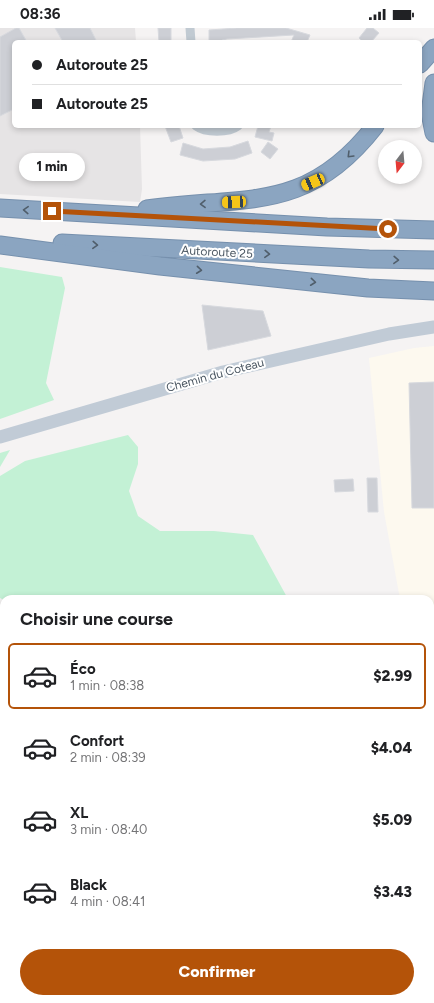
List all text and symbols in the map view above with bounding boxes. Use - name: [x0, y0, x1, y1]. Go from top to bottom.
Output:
- text: 08:36: [20, 5, 60, 23]
- text: Autoroute 25: [56, 56, 148, 74]
- text: Autoroute 25: [56, 95, 148, 113]
- north arrow: [378, 140, 422, 184]
- map controls: [378, 140, 422, 184]
- one-way arrow: [347, 150, 355, 158]
- callout: 1 min: [19, 153, 85, 181]
- text: 1 min: [36, 159, 68, 174]
- car: [300, 172, 326, 192]
- car: [222, 195, 246, 209]
- one-way arrow: [200, 199, 206, 208]
- route end: [43, 202, 61, 220]
- one-way arrow: [23, 205, 29, 214]
- route start: [379, 220, 397, 238]
- one-way arrow: [92, 240, 98, 249]
- street label: Autoroute 25: [181, 243, 253, 261]
- one-way arrow: [264, 250, 270, 259]
- one-way arrow: [393, 256, 399, 264]
- one-way arrow: [196, 266, 202, 275]
- one-way arrow: [310, 277, 316, 286]
- street label: Chemin du Coteau: [165, 355, 265, 395]
- text: Choisir une course: [20, 608, 173, 630]
- icon: car: [22, 658, 58, 694]
- text: Éco: [70, 660, 96, 678]
- text: $2.99: [373, 667, 412, 685]
- text: 1 min · 08:38: [70, 678, 144, 693]
- icon: car: [22, 730, 58, 766]
- text: Confort: [70, 732, 124, 750]
- text: $4.04: [371, 739, 412, 757]
- text: 2 min · 08:39: [70, 750, 146, 765]
- icon: car: [22, 802, 58, 838]
- text: XL: [70, 804, 88, 822]
- text: $5.09: [372, 811, 412, 829]
- text: 3 min · 08:40: [70, 822, 147, 837]
- icon: car: [22, 874, 58, 910]
- text: Black: [70, 876, 107, 894]
- text: $3.43: [373, 883, 412, 901]
- text: 4 min · 08:41: [70, 894, 145, 909]
- button: Confirmer: [20, 949, 414, 995]

